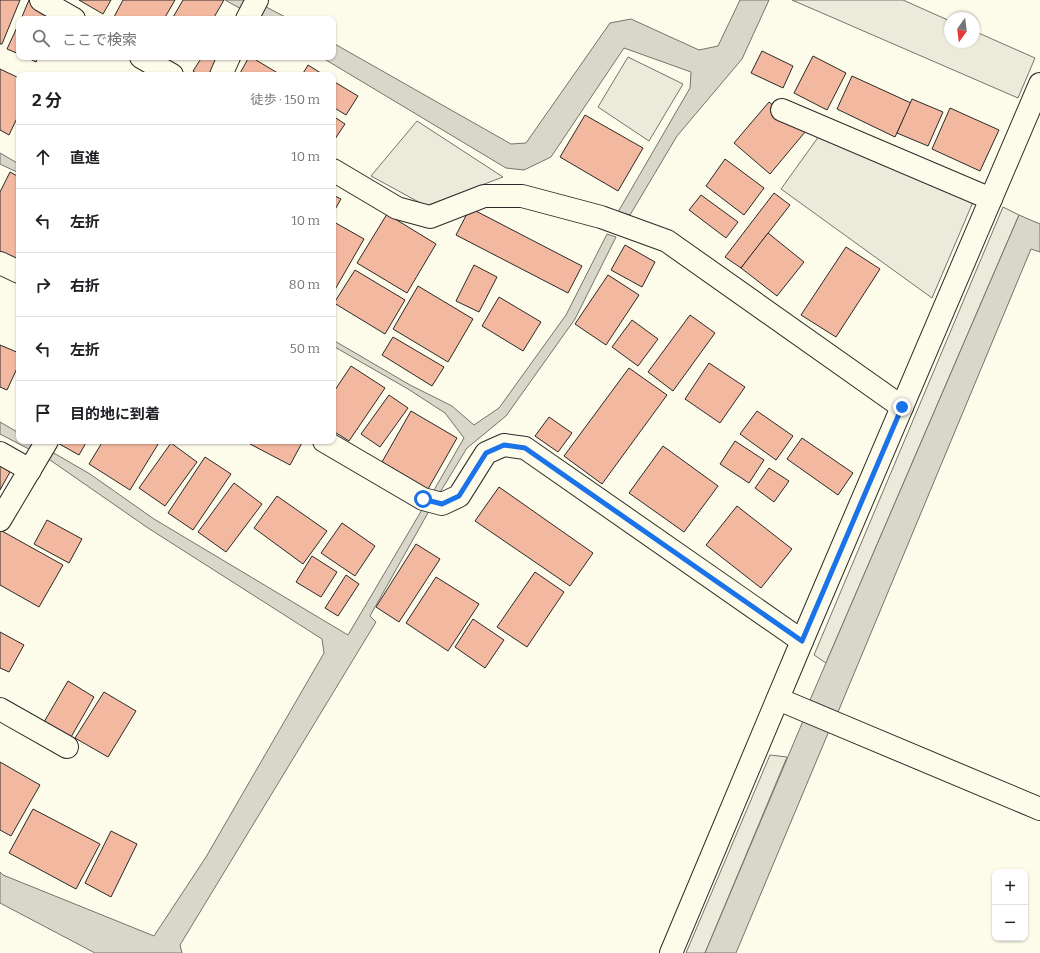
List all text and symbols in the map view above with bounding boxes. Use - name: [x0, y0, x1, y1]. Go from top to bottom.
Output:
- north arrow: [944, 12, 980, 48]
- search box: [16, 16, 336, 60]
- icon: search: [30, 27, 52, 49]
- text: ここで検索: [62, 31, 137, 49]
- text: 2 分: [32, 90, 62, 111]
- text: 徒歩 · 150 m: [251, 92, 320, 107]
- icon: ahead: [32, 146, 54, 168]
- text: 直進: [70, 149, 100, 167]
- text: 10 m: [291, 149, 320, 164]
- icon: left: [32, 210, 54, 232]
- text: 左折: [70, 213, 100, 231]
- text: 10 m: [291, 213, 320, 228]
- icon: right: [32, 274, 54, 296]
- text: 右折: [70, 277, 100, 295]
- text: 80 m: [289, 277, 320, 292]
- icon: left: [32, 338, 54, 360]
- text: 左折: [70, 341, 100, 359]
- text: 50 m: [290, 341, 320, 356]
- route end: [893, 398, 911, 416]
- icon: arrive: [32, 402, 54, 424]
- text: 目的地に到着: [70, 405, 160, 423]
- route start: [414, 490, 432, 508]
- map controls: [992, 869, 1028, 941]
- button: +: [992, 869, 1028, 905]
- button: −: [992, 905, 1028, 941]

